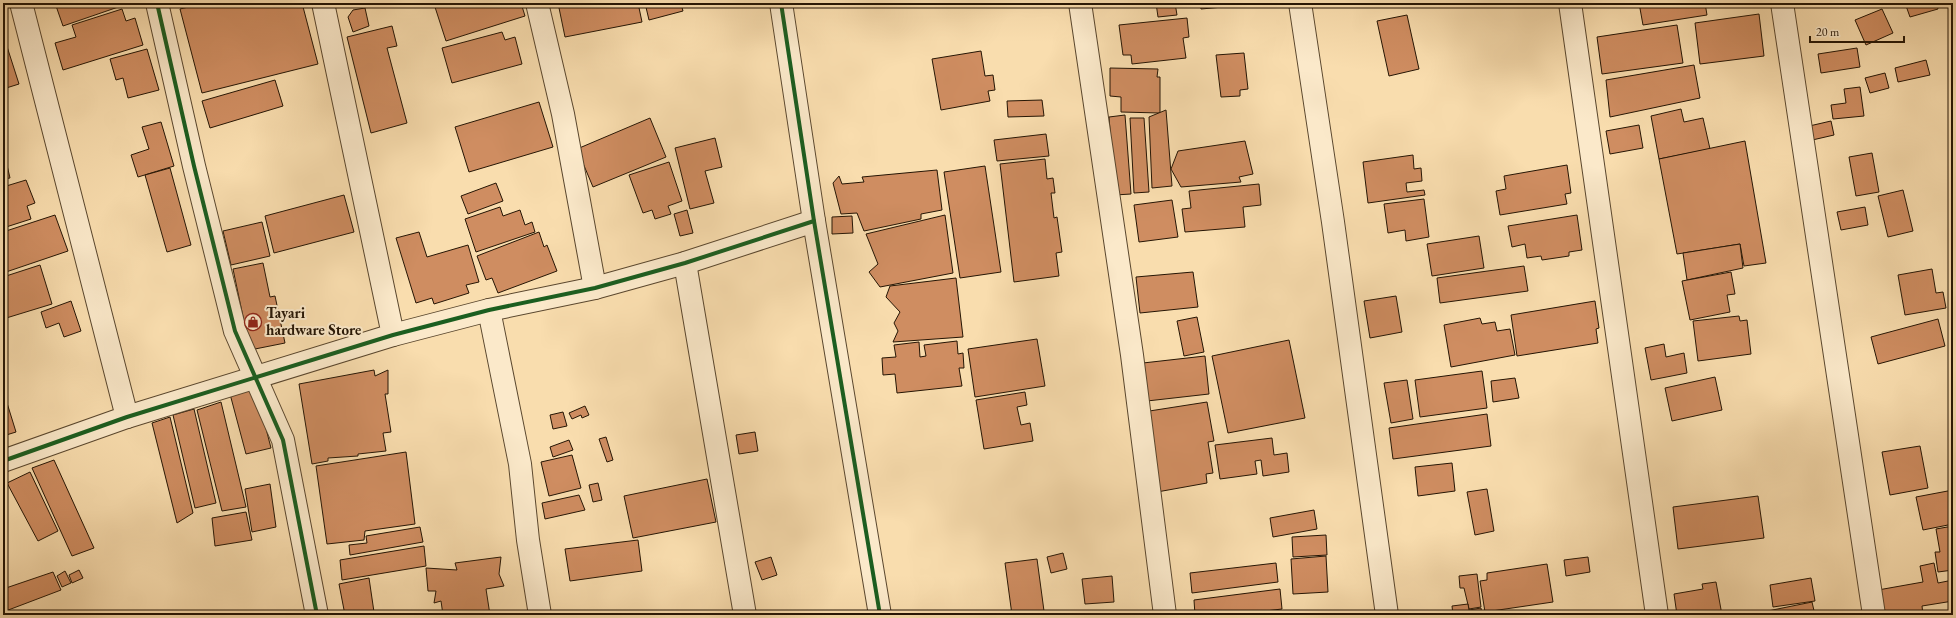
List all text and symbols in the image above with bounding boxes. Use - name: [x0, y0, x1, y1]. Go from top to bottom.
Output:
- scale bar: [1810, 18, 1904, 44]
- text: 20 m: [1816, 24, 1840, 40]
- place label: Tayari hardware Store: [266, 303, 361, 339]
- shop icon: Tayari hardware Store: [243, 312, 263, 332]

